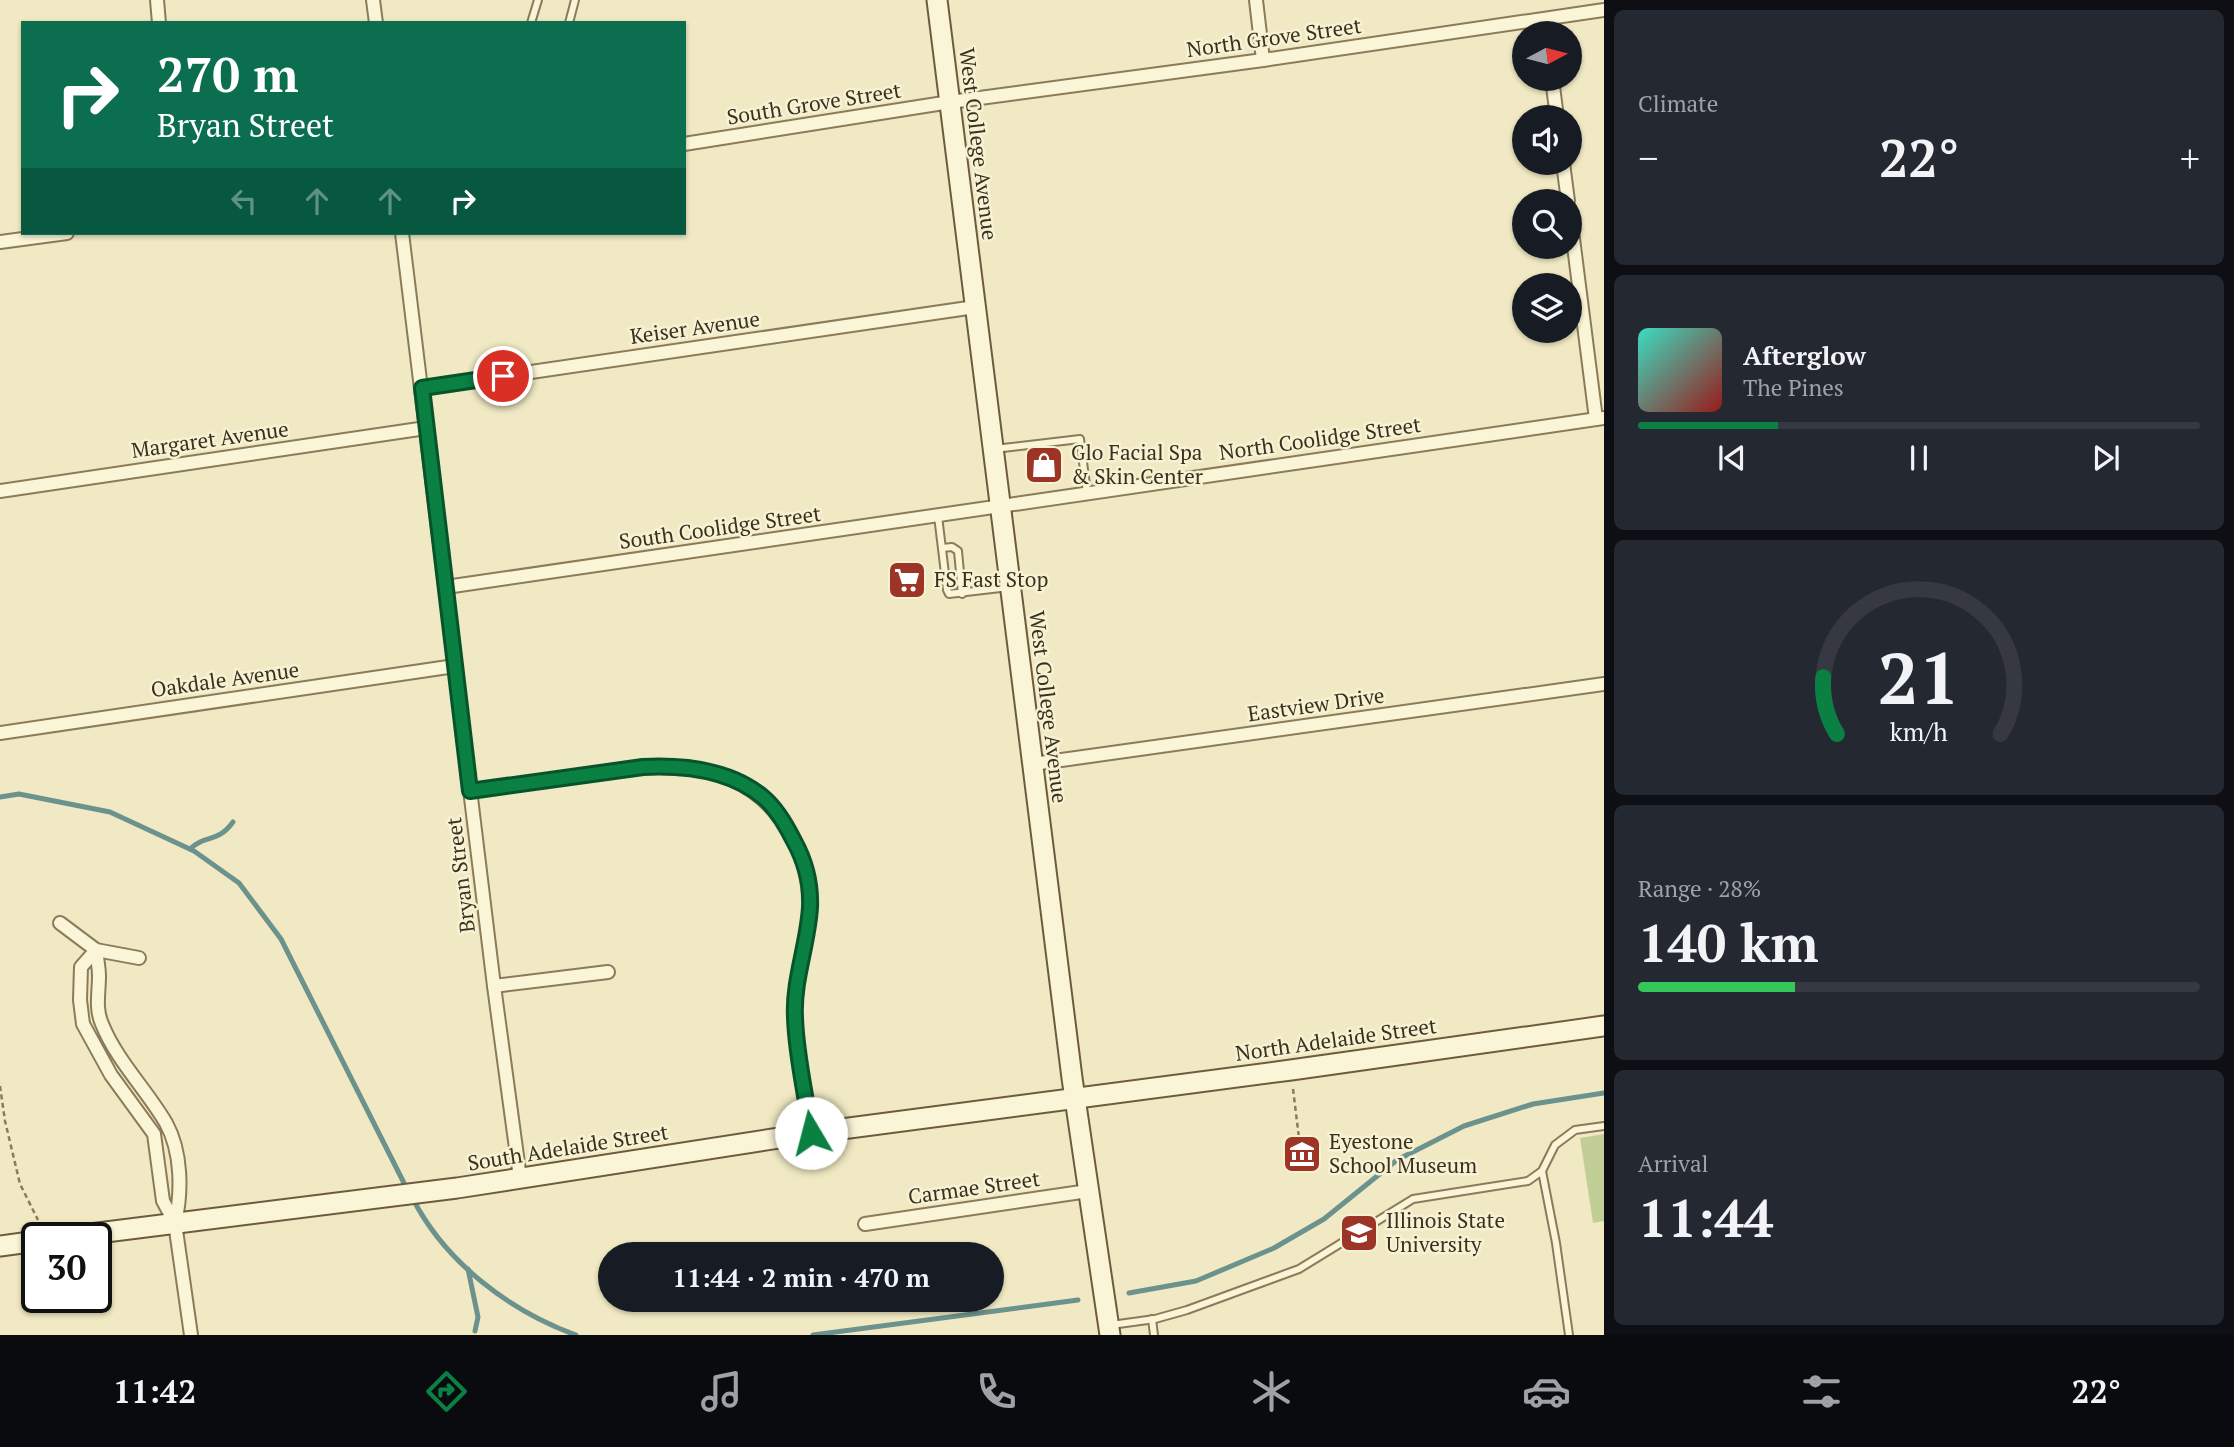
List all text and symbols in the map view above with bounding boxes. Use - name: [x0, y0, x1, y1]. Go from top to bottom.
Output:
- street label: North Grove Street: [1185, 11, 1363, 63]
- north arrow: [1512, 21, 1582, 91]
- map controls: [1512, 21, 1582, 343]
- text: 270 m: [157, 41, 299, 106]
- street label: West College Avenue: [953, 46, 1005, 242]
- icon: right: [42, 49, 133, 140]
- street label: South Grove Street: [725, 75, 903, 131]
- text: Climate: [1638, 88, 1718, 119]
- text: Bryan Street: [157, 104, 334, 146]
- button: sound: [1512, 105, 1582, 175]
- text: 22°: [1879, 123, 1959, 192]
- text: −: [1638, 133, 1658, 183]
- text: +: [2180, 133, 2200, 183]
- icon: left: [225, 182, 263, 220]
- icon: ahead: [298, 182, 336, 220]
- icon: ahead: [371, 182, 409, 220]
- icon: right: [444, 182, 482, 220]
- button: search: [1512, 189, 1582, 259]
- button: layers: [1512, 273, 1582, 343]
- street label: Keiser Avenue: [628, 304, 761, 350]
- text: Afterglow: [1743, 338, 1866, 372]
- pin: [473, 346, 533, 406]
- icon: arrive: [484, 357, 522, 395]
- text: The Pines: [1743, 372, 1844, 403]
- street label: North Coolidge Street: [1217, 410, 1423, 466]
- street label: Margaret Avenue: [129, 414, 290, 464]
- place label: Glo Facial Spa & Skin Center: [1071, 438, 1203, 490]
- icon: previous: [1713, 439, 1751, 477]
- icon: pause: [1900, 439, 1938, 477]
- icon: next: [2087, 439, 2125, 477]
- shop icon: Glo Facial Spa & Skin Center: [1023, 444, 1065, 486]
- street label: South Coolidge Street: [617, 499, 823, 555]
- supermarket icon: FS Fast Stop: [886, 559, 928, 601]
- place label: FS Fast Stop: [934, 565, 1048, 593]
- street label: West College Avenue: [1023, 609, 1075, 805]
- text: 21: [1878, 628, 1960, 725]
- street label: Oakdale Avenue: [149, 655, 301, 703]
- street label: Eastview Drive: [1246, 681, 1386, 727]
- text: km/h: [1890, 714, 1948, 747]
- street label: Bryan Street: [439, 816, 481, 934]
- text: Range · 28%: [1638, 873, 1761, 904]
- text: 140 km: [1638, 908, 1819, 977]
- street label: North Adelaide Street: [1233, 1011, 1439, 1067]
- position arrow: [774, 1096, 848, 1170]
- street label: South Adelaide Street: [465, 1117, 670, 1177]
- place label: Eyestone School Museum: [1329, 1127, 1477, 1179]
- museum icon: Eyestone School Museum: [1281, 1133, 1323, 1175]
- text: Arrival: [1638, 1148, 1709, 1179]
- street label: Carmae Street: [906, 1164, 1042, 1210]
- text: 11:44: [1638, 1183, 1773, 1252]
- place label: Illinois State University: [1386, 1206, 1505, 1258]
- school or university icon: Illinois State University: [1338, 1212, 1380, 1254]
- speed limit sign: 30: [21, 1222, 112, 1313]
- text: 11:44 · 2 min · 470 m: [672, 1260, 930, 1294]
- icon: directions: [422, 1367, 471, 1416]
- icon: music: [697, 1367, 746, 1416]
- icon: phone: [972, 1367, 1021, 1416]
- icon: climate: [1247, 1367, 1296, 1416]
- icon: car: [1522, 1367, 1571, 1416]
- icon: filters: [1797, 1367, 1846, 1416]
- text: 11:42: [113, 1370, 196, 1412]
- text: 22°: [2072, 1370, 2121, 1412]

